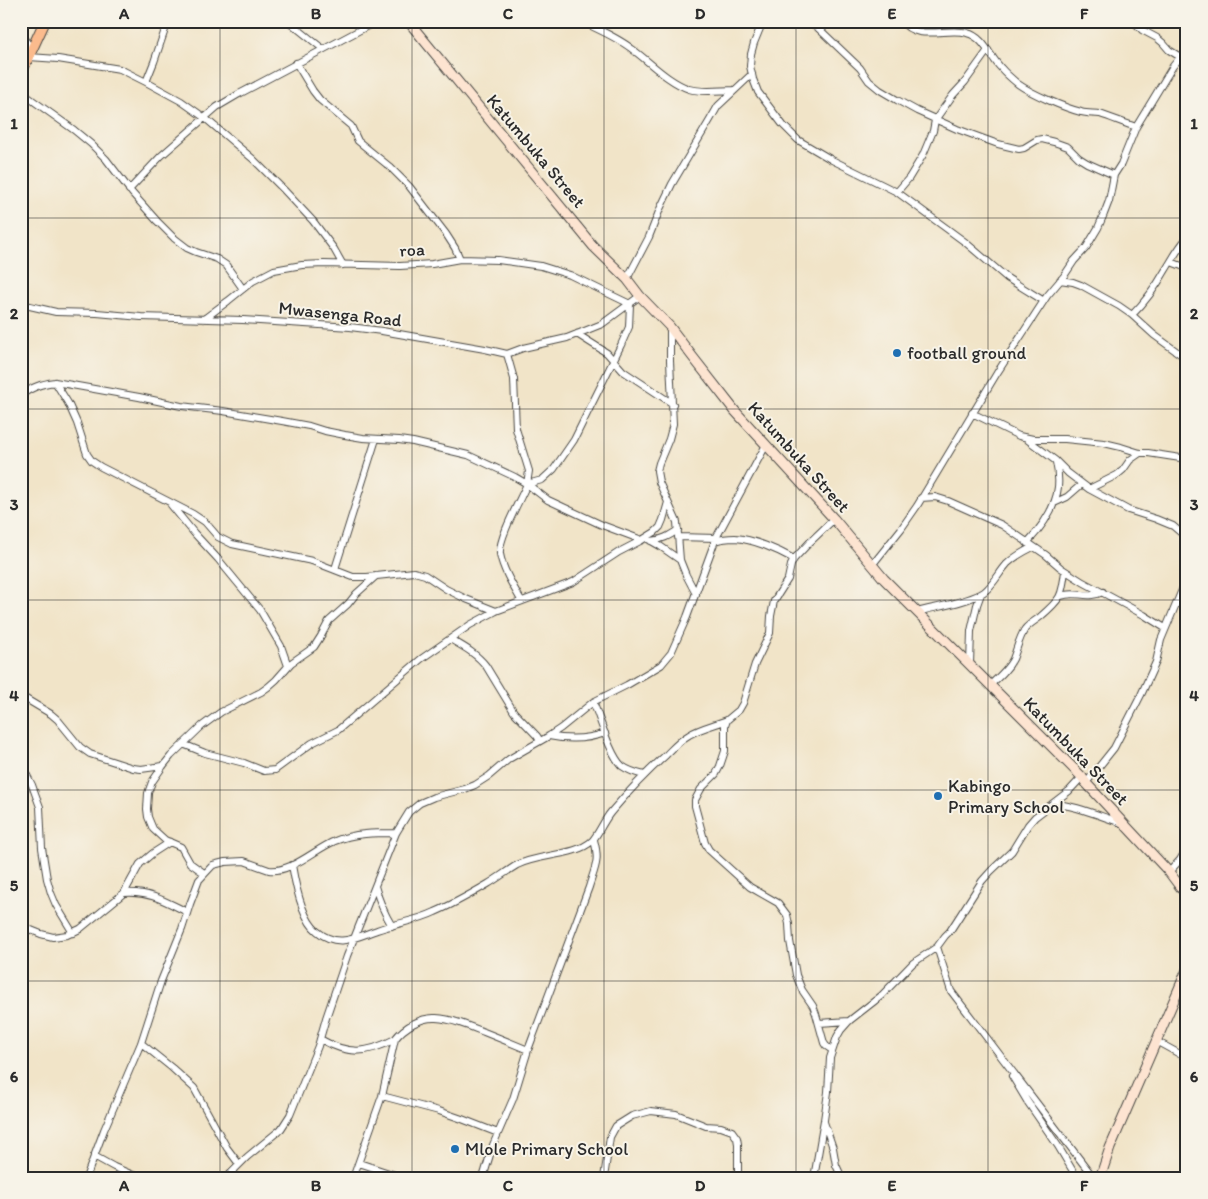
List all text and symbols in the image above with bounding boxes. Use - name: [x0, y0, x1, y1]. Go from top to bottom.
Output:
- text: A: [118, 4, 130, 23]
- text: B: [311, 4, 322, 23]
- text: C: [503, 4, 514, 23]
- text: D: [695, 4, 706, 23]
- text: E: [888, 4, 897, 23]
- text: F: [1080, 4, 1089, 23]
- street label: Katumbuka Street: [482, 90, 590, 213]
- text: 1: [10, 114, 18, 133]
- text: 1: [1190, 114, 1198, 133]
- street label: roa: [399, 238, 425, 262]
- street label: Mwasenga Road: [277, 297, 403, 331]
- text: 2: [10, 304, 19, 323]
- text: 2: [1190, 304, 1199, 323]
- place label: football ground: [907, 342, 1026, 364]
- marker: football ground: [891, 347, 903, 359]
- street label: Katumbuka Street: [743, 397, 855, 517]
- text: 3: [10, 495, 19, 514]
- text: 3: [1190, 495, 1199, 514]
- text: 4: [9, 686, 19, 705]
- text: 4: [1189, 686, 1199, 705]
- street label: Katumbuka Street: [1019, 692, 1133, 810]
- place label: Kabingo Primary School: [948, 775, 1064, 818]
- marker: Kabingo Primary School: [932, 790, 944, 802]
- text: 5: [10, 876, 19, 895]
- text: 5: [1190, 876, 1199, 895]
- text: 6: [10, 1067, 19, 1086]
- text: 6: [1190, 1067, 1199, 1086]
- place label: Mlole Primary School: [465, 1138, 628, 1160]
- marker: Mlole Primary School: [449, 1143, 461, 1155]
- text: A: [118, 1176, 130, 1195]
- text: B: [311, 1176, 322, 1195]
- text: C: [503, 1176, 514, 1195]
- text: D: [695, 1176, 706, 1195]
- text: E: [888, 1176, 897, 1195]
- text: F: [1080, 1176, 1089, 1195]

